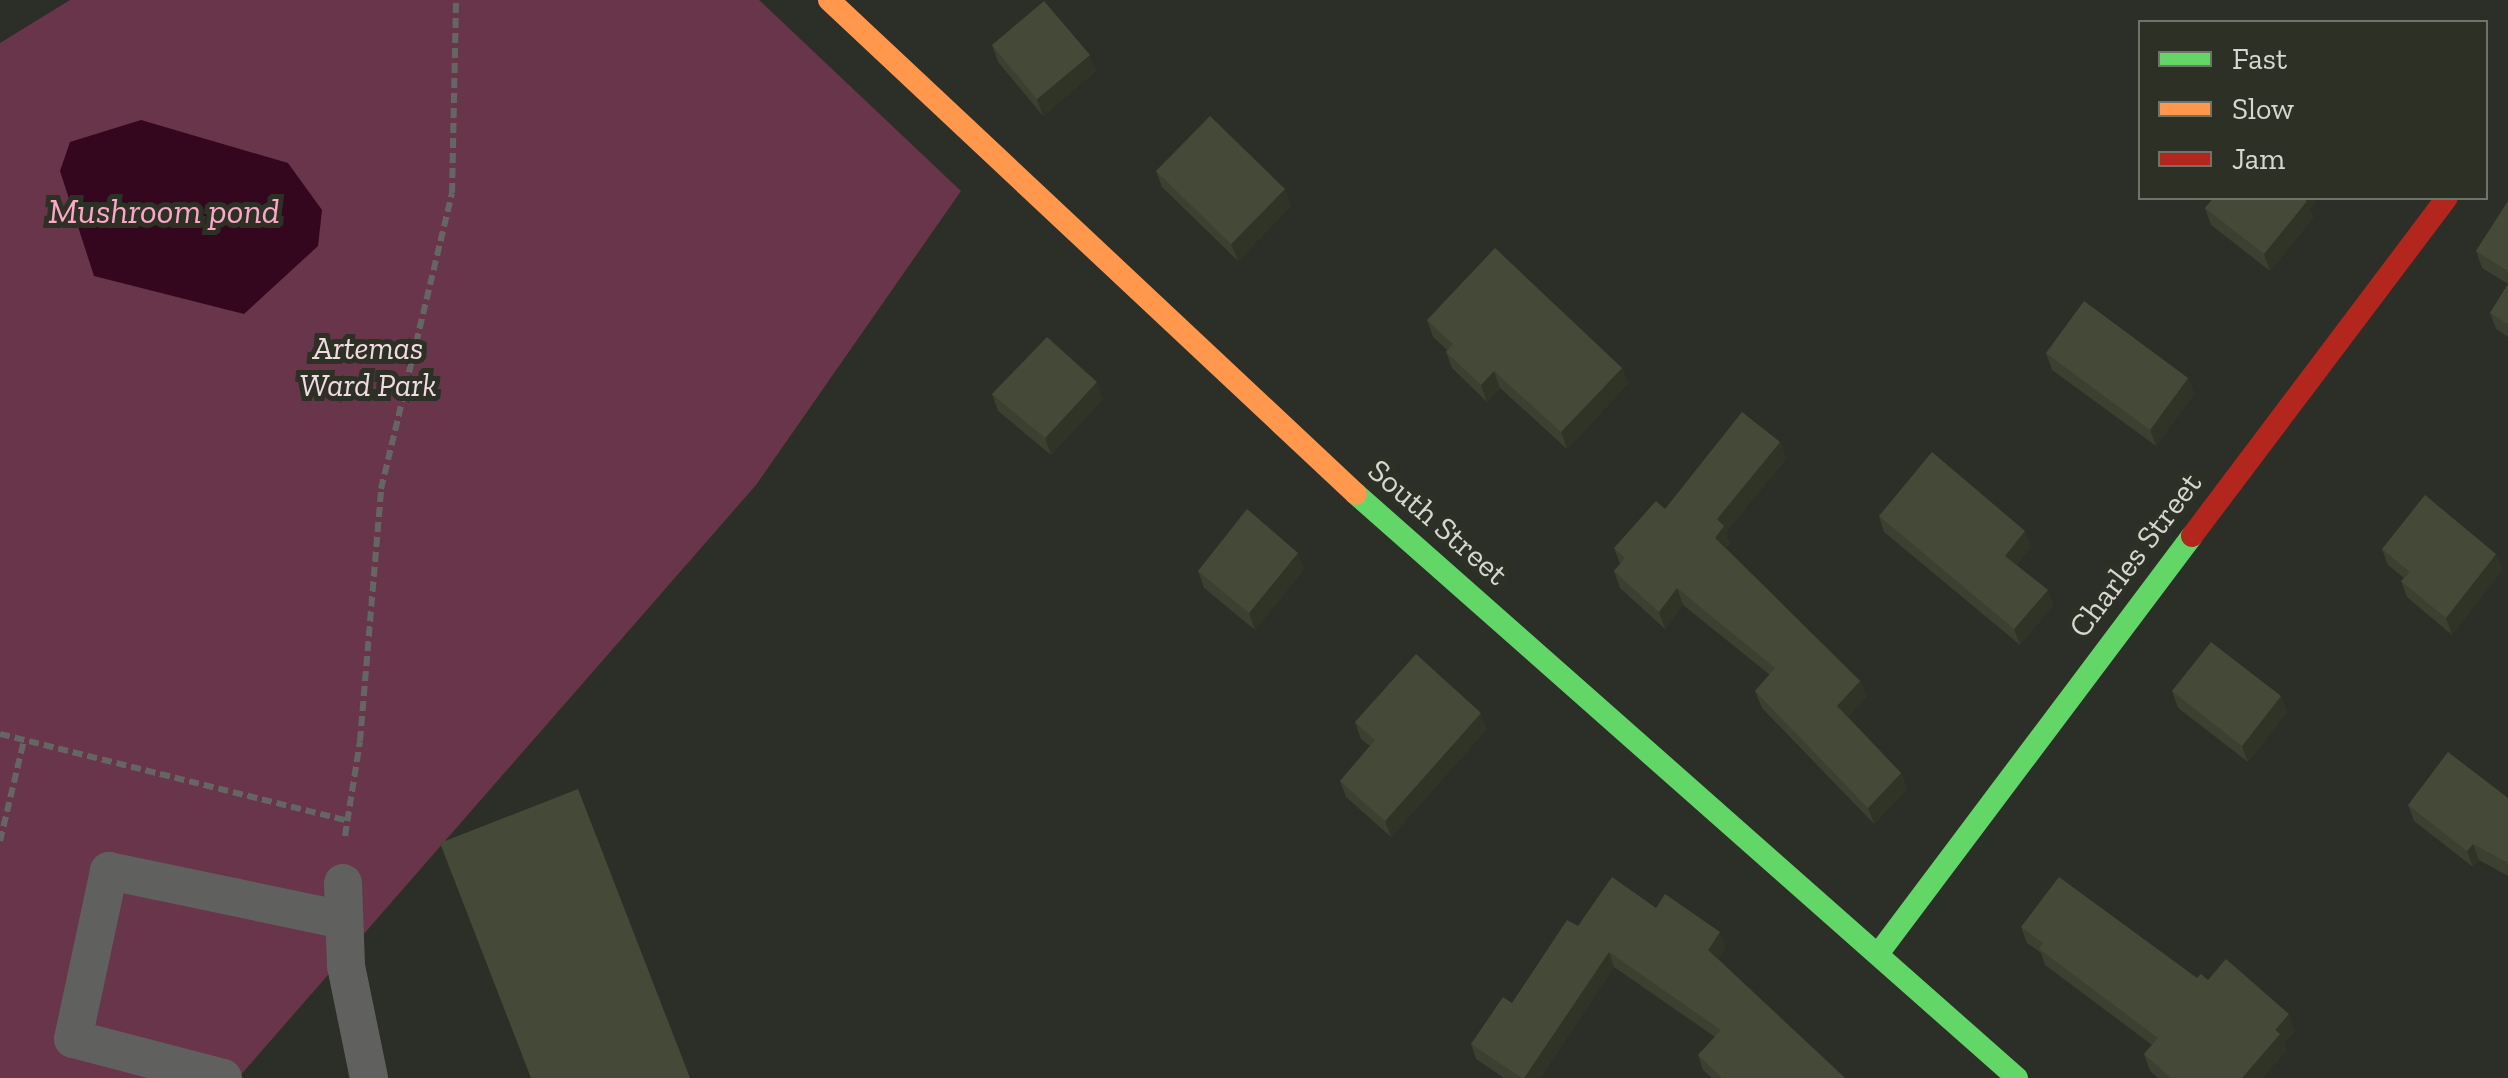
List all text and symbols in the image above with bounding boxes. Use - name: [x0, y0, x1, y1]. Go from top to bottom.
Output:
- legend: [2138, 20, 2488, 200]
- text: Fast: [2232, 41, 2287, 77]
- text: Slow: [2232, 91, 2294, 127]
- text: Jam: [2232, 141, 2285, 177]
- water label: Mushroom pond: [48, 190, 280, 232]
- park label: Artemas Ward Park: [300, 330, 436, 405]
- street label: South Street: [1360, 451, 1516, 593]
- street label: Charles Street: [2061, 465, 2209, 645]

